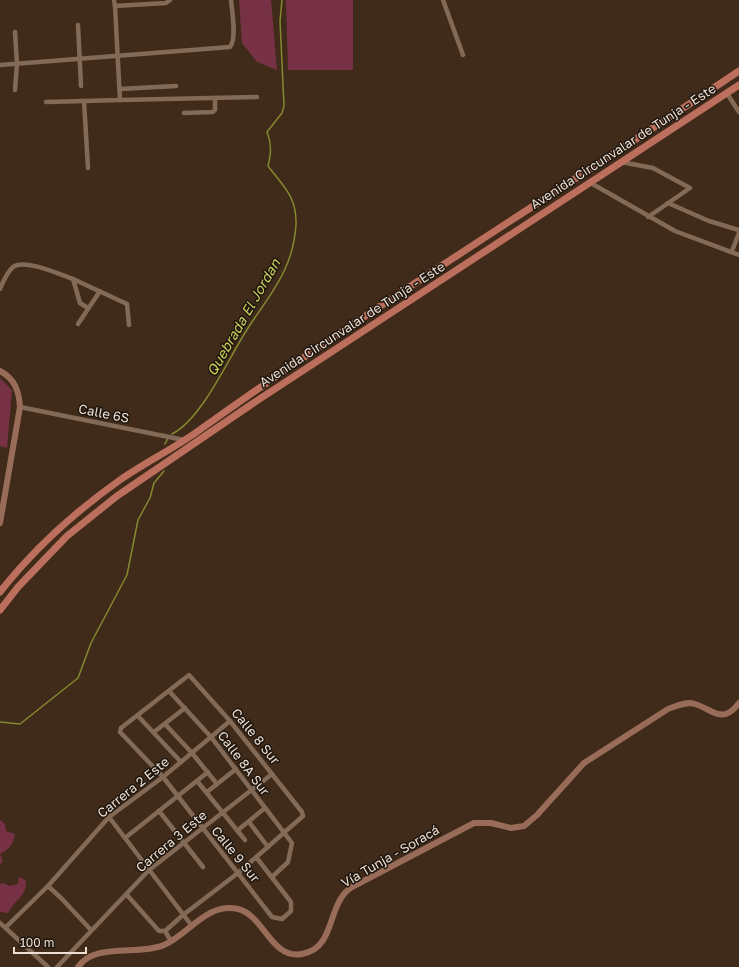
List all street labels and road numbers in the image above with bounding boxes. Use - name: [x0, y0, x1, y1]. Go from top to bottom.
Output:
- street label: Avenida Circunvalar de Tunja - Este: [527, 80, 719, 212]
- street label: Avenida Circunvalar de Tunja - Este: [256, 258, 448, 390]
- street label: Calle 6S: [77, 400, 131, 426]
- street label: Calle 8 Sur: [229, 705, 283, 767]
- street label: Calle 8A Sur: [215, 728, 273, 798]
- street label: Carrera 2 Este: [94, 753, 172, 821]
- street label: Carrera 3 Este: [132, 807, 210, 875]
- street label: Vía Tunja - Soracá: [338, 821, 442, 891]
- street label: Calle 9 Sur: [209, 823, 263, 885]

